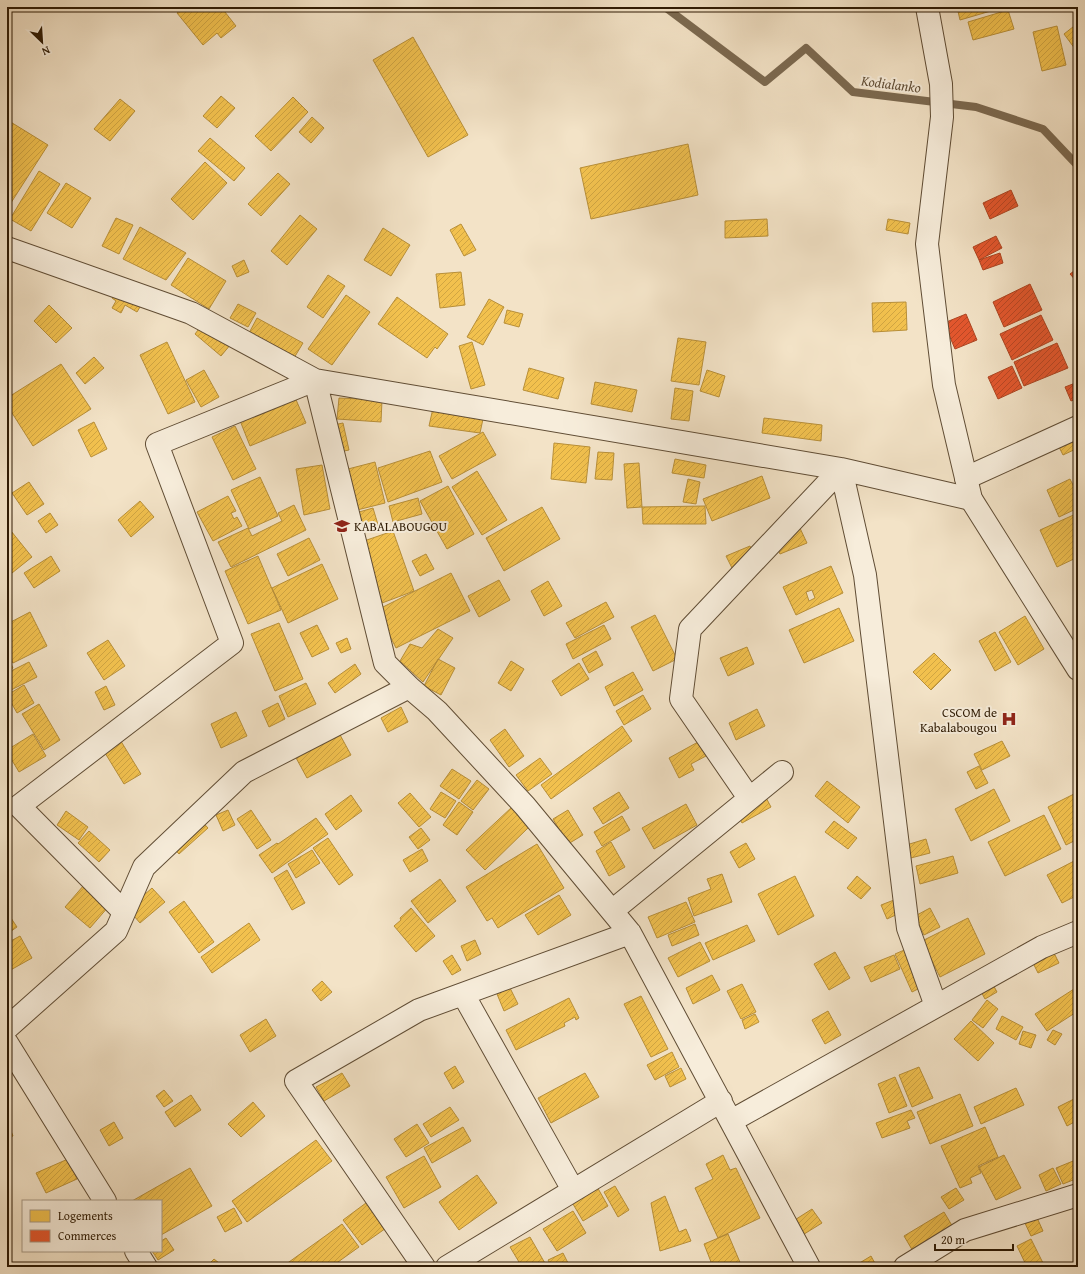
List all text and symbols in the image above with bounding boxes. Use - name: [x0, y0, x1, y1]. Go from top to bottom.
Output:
- north arrow: [22, 22, 62, 62]
- text: N: [39, 42, 53, 60]
- water label: Kodialanko: [859, 70, 922, 98]
- school or university icon: KABALABOUGOU: [333, 517, 351, 535]
- place label: KABALABOUGOU: [354, 517, 447, 536]
- place label: CSCOM de Kabalabougou: [920, 703, 997, 737]
- hospital icon: CSCOM de Kabalabougou: [1000, 710, 1018, 728]
- legend: [22, 1200, 162, 1252]
- text: Logements: [58, 1207, 113, 1224]
- scale bar: [935, 1226, 1013, 1252]
- text: Commerces: [58, 1227, 117, 1244]
- text: 20 m: [941, 1231, 965, 1248]

